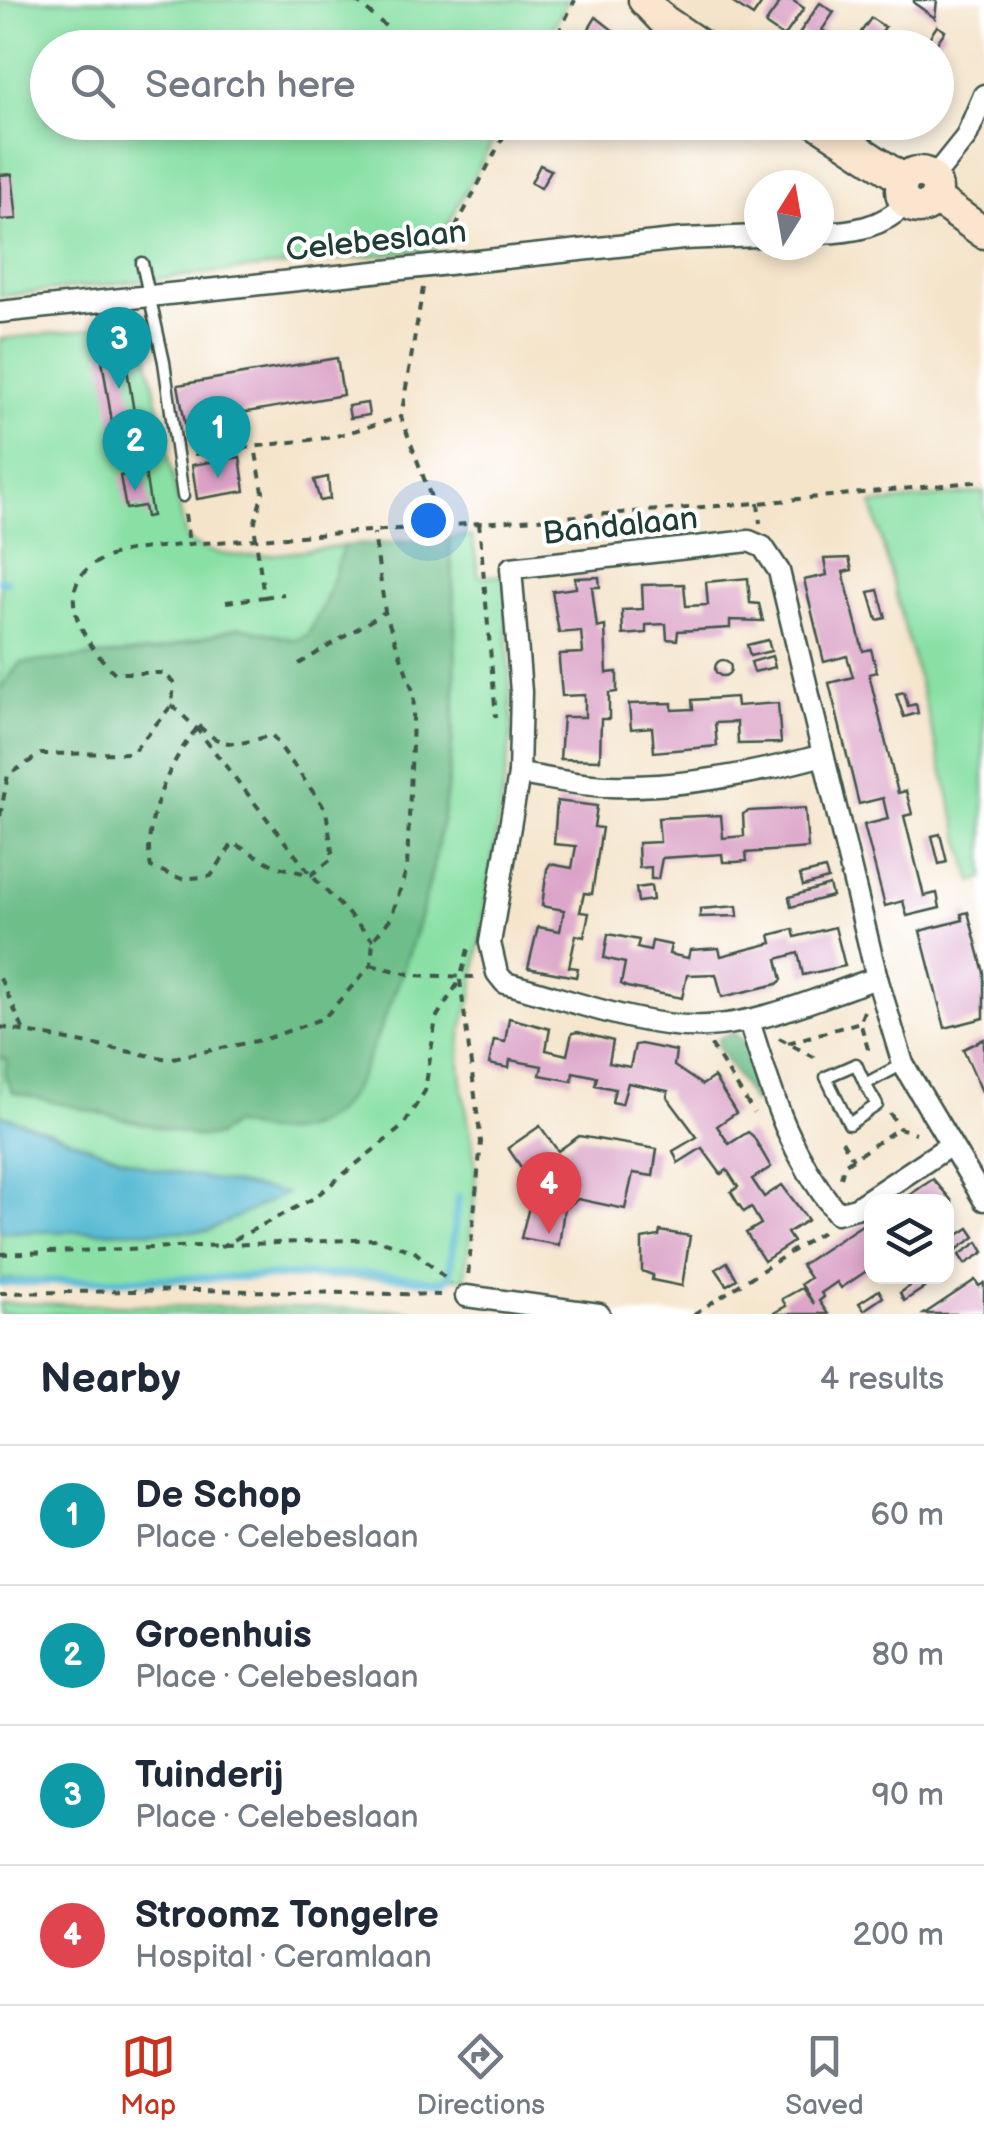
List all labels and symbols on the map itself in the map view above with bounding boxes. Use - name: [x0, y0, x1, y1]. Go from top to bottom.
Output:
- north arrow: [744, 170, 834, 260]
- street label: Celebeslaan: [284, 213, 469, 270]
- pin: 3: [86, 306, 152, 389]
- pin: 1: [186, 396, 250, 478]
- pin: 2: [102, 408, 168, 491]
- your location: [403, 495, 454, 546]
- street label: Bandalaan: [541, 499, 700, 554]
- pin: 4: [516, 1152, 582, 1234]

